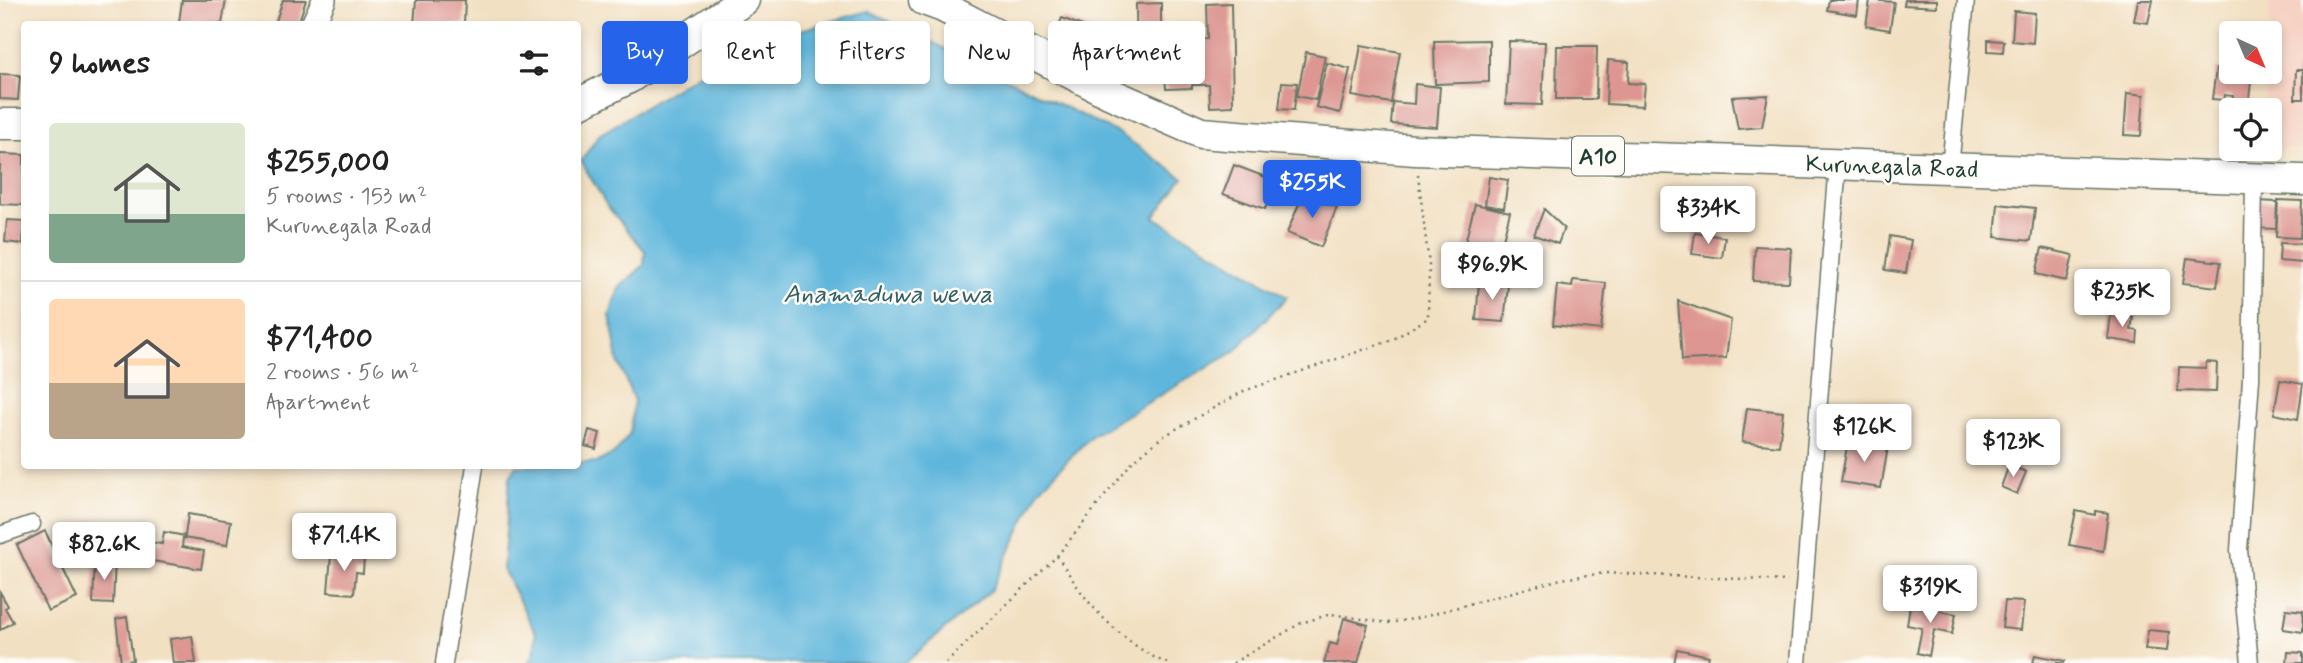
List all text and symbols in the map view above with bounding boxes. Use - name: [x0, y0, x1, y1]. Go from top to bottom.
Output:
- chip: Buy: [602, 21, 688, 84]
- chip: Rent: [702, 21, 801, 84]
- chip: Filters: [815, 21, 930, 84]
- chip: New: [944, 21, 1034, 84]
- chip: Apartment: [1048, 21, 1205, 84]
- north arrow: [2219, 21, 2282, 84]
- map controls: [2219, 21, 2282, 161]
- text: 9 homes: [49, 44, 150, 83]
- icon: filters: [515, 44, 553, 82]
- button: locate: [2219, 98, 2282, 161]
- road number: A10: [1572, 136, 1624, 176]
- text: $255,000: [266, 143, 389, 182]
- street label: Kurunegala Road: [1805, 149, 1979, 186]
- icon: home: [105, 151, 189, 235]
- pin: $255K: [1263, 160, 1361, 220]
- text: $255K: [1279, 168, 1345, 198]
- text: 5 rooms · 153 m²: [266, 182, 427, 212]
- pin: $334K: [1659, 187, 1757, 246]
- text: $334K: [1676, 194, 1740, 224]
- text: Kurunegala Road: [266, 212, 432, 242]
- pin: $96.9K: [1435, 243, 1549, 302]
- text: $96.9K: [1457, 250, 1527, 280]
- pin: $235K: [2073, 270, 2171, 329]
- text: $235K: [2090, 277, 2154, 307]
- water label: Anamaduwa wewa: [783, 278, 993, 312]
- text: $71,400: [266, 319, 373, 358]
- icon: home: [105, 327, 189, 411]
- text: 2 rooms · 56 m²: [266, 358, 419, 388]
- text: Apartment: [266, 388, 371, 418]
- pin: $126K: [1815, 405, 1913, 464]
- text: $126K: [1832, 412, 1896, 442]
- pin: $123K: [1964, 420, 2062, 479]
- text: $123K: [1982, 427, 2044, 457]
- pin: $71.4K: [287, 514, 401, 573]
- text: $71.4K: [308, 521, 380, 551]
- pin: $82.6K: [47, 522, 161, 582]
- text: $82.6K: [68, 530, 140, 560]
- pin: $319K: [1881, 566, 1979, 625]
- text: $319K: [1899, 573, 1961, 603]

